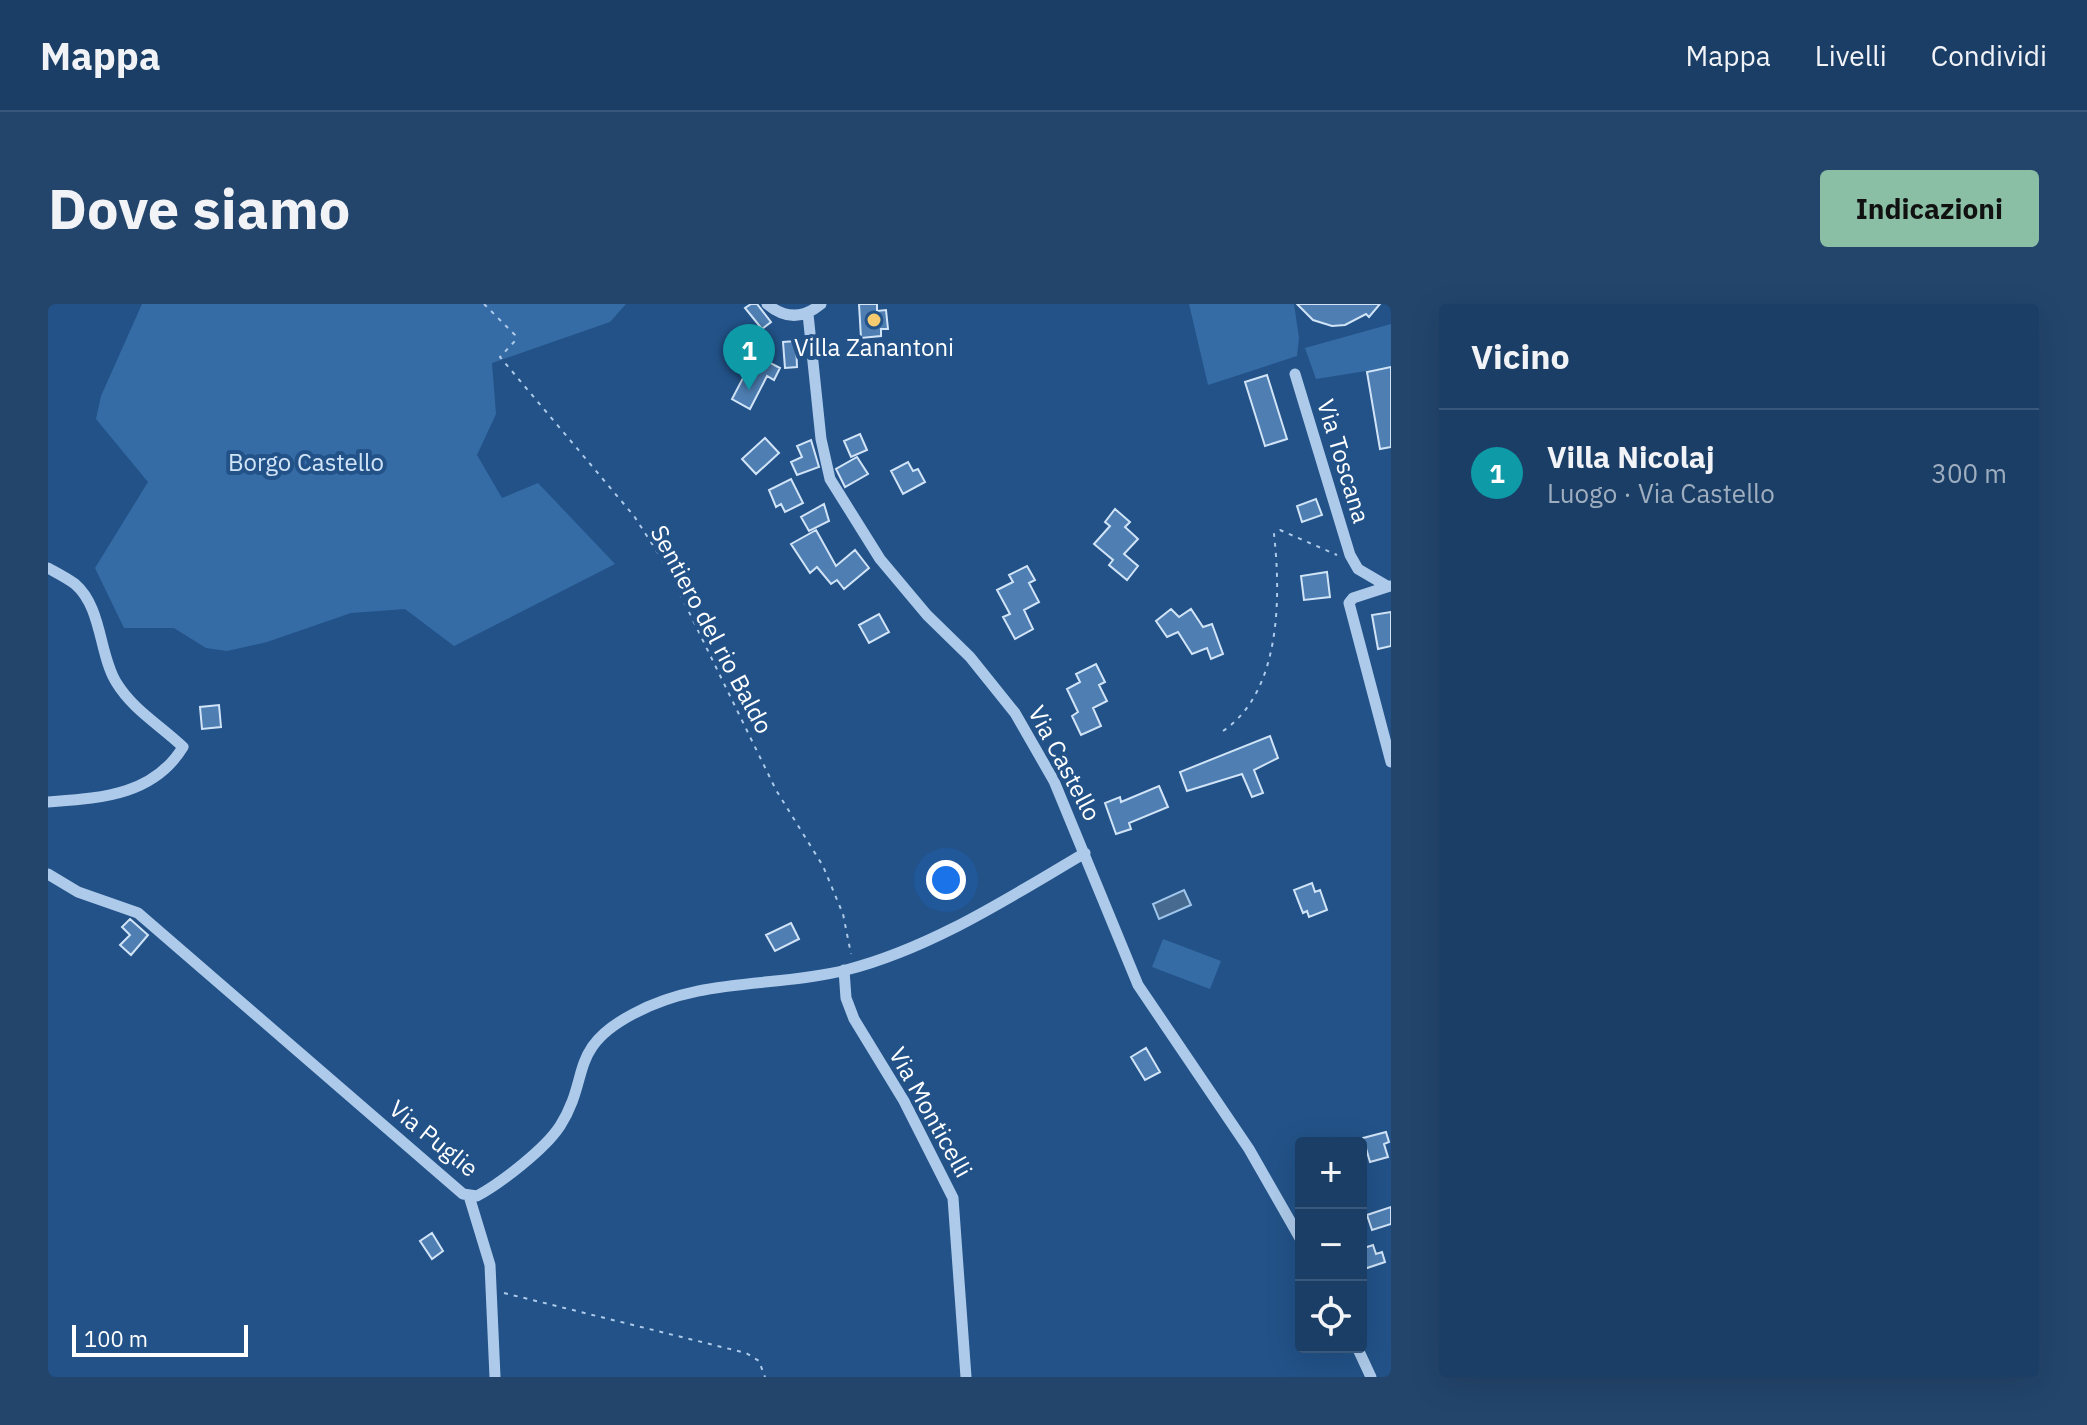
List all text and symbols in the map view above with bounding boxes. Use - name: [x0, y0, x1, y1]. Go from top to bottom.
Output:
- text: Mappa: [40, 31, 161, 80]
- text: Mappa: [1686, 37, 1771, 74]
- text: Livelli: [1815, 37, 1887, 74]
- text: Condividi: [1931, 37, 2047, 74]
- button: Indicazioni: [1820, 170, 2039, 247]
- text: Dove siamo: [48, 172, 350, 244]
- marker: Villa Zanantoni: [865, 311, 883, 329]
- pin: 1: [723, 324, 775, 390]
- place label: Villa Zanantoni: [794, 331, 954, 363]
- text: Vicino: [1471, 334, 1570, 378]
- street label: Via Toscana: [1310, 395, 1378, 527]
- text: Villa Nicolaj: [1547, 437, 1715, 476]
- park label: Borgo Castello: [228, 446, 384, 478]
- text: 1: [1489, 456, 1505, 490]
- text: 300 m: [1931, 456, 2007, 490]
- text: Luogo · Via Castello: [1547, 476, 1775, 510]
- street label: Sentiero del rio Baldo: [643, 519, 781, 739]
- street label: Via Castello: [1021, 700, 1109, 826]
- your location: [926, 860, 966, 900]
- street label: Via Monticelli: [882, 1041, 980, 1183]
- street label: Via Puglie: [383, 1092, 485, 1184]
- map controls: [1295, 1137, 1367, 1353]
- button: +: [1295, 1137, 1367, 1209]
- button: −: [1295, 1209, 1367, 1281]
- button: locate: [1295, 1281, 1367, 1353]
- scale bar: [72, 1321, 248, 1357]
- text: 100 m: [84, 1324, 148, 1353]

